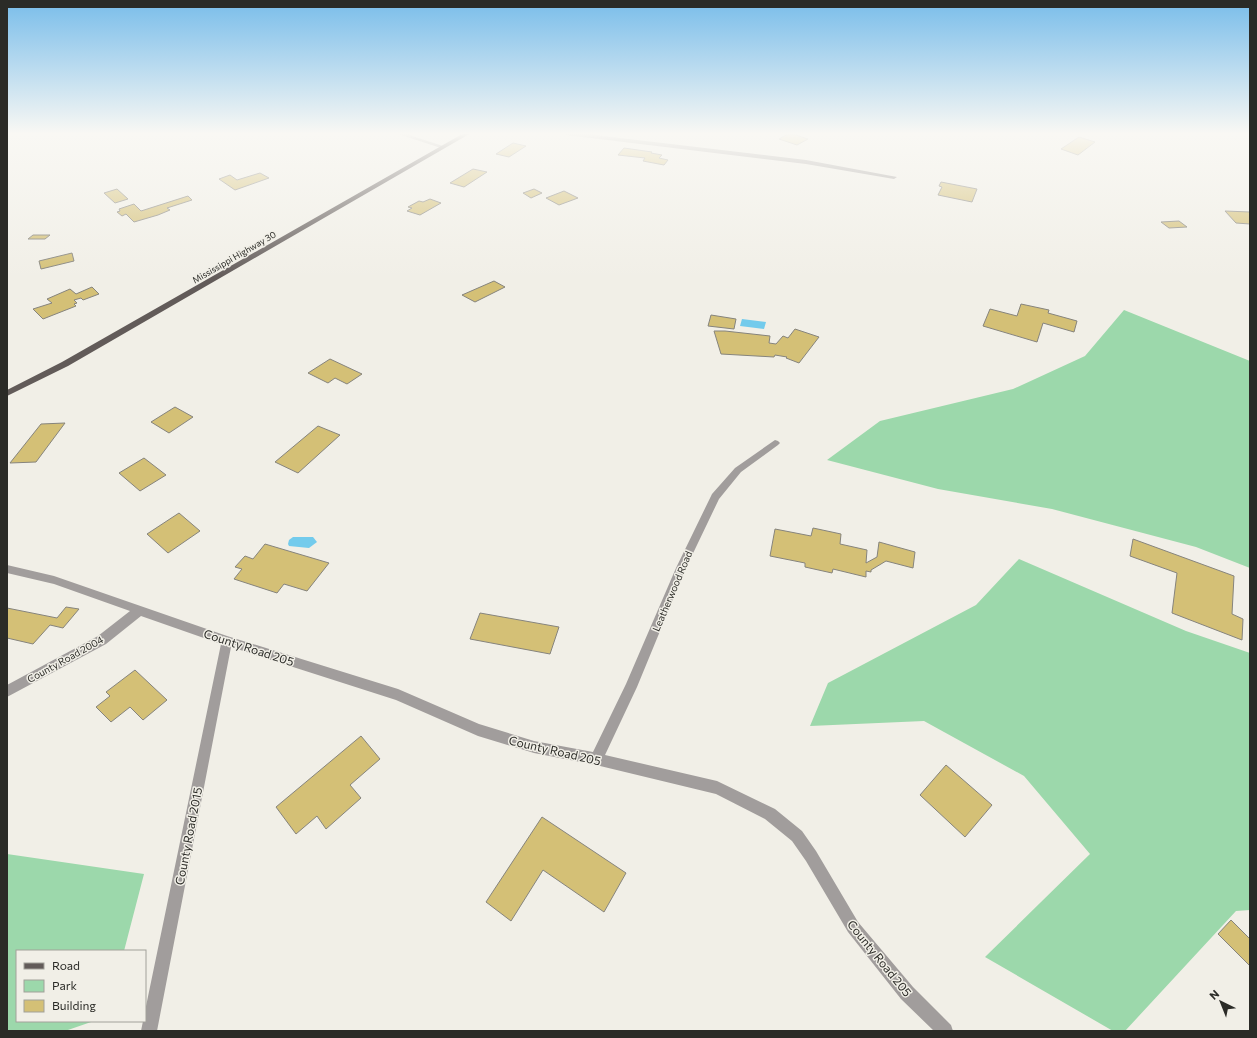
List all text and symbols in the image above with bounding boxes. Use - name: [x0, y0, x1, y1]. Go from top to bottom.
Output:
- street label: Mississippi Highway 30: [190, 229, 278, 285]
- street label: Leatherwood Road: [650, 549, 694, 633]
- street label: County Road 205: [202, 626, 296, 668]
- street label: County Road 2004: [25, 633, 105, 685]
- street label: County Road 205: [508, 733, 602, 767]
- street label: County Road 2015: [172, 786, 204, 886]
- street label: County Road 205: [845, 917, 915, 999]
- legend: [16, 950, 146, 1022]
- text: Road: [52, 958, 80, 972]
- text: Park: [52, 978, 78, 992]
- north arrow: [1201, 982, 1241, 1022]
- text: N: [1206, 987, 1221, 1002]
- text: Building: [52, 998, 96, 1012]

